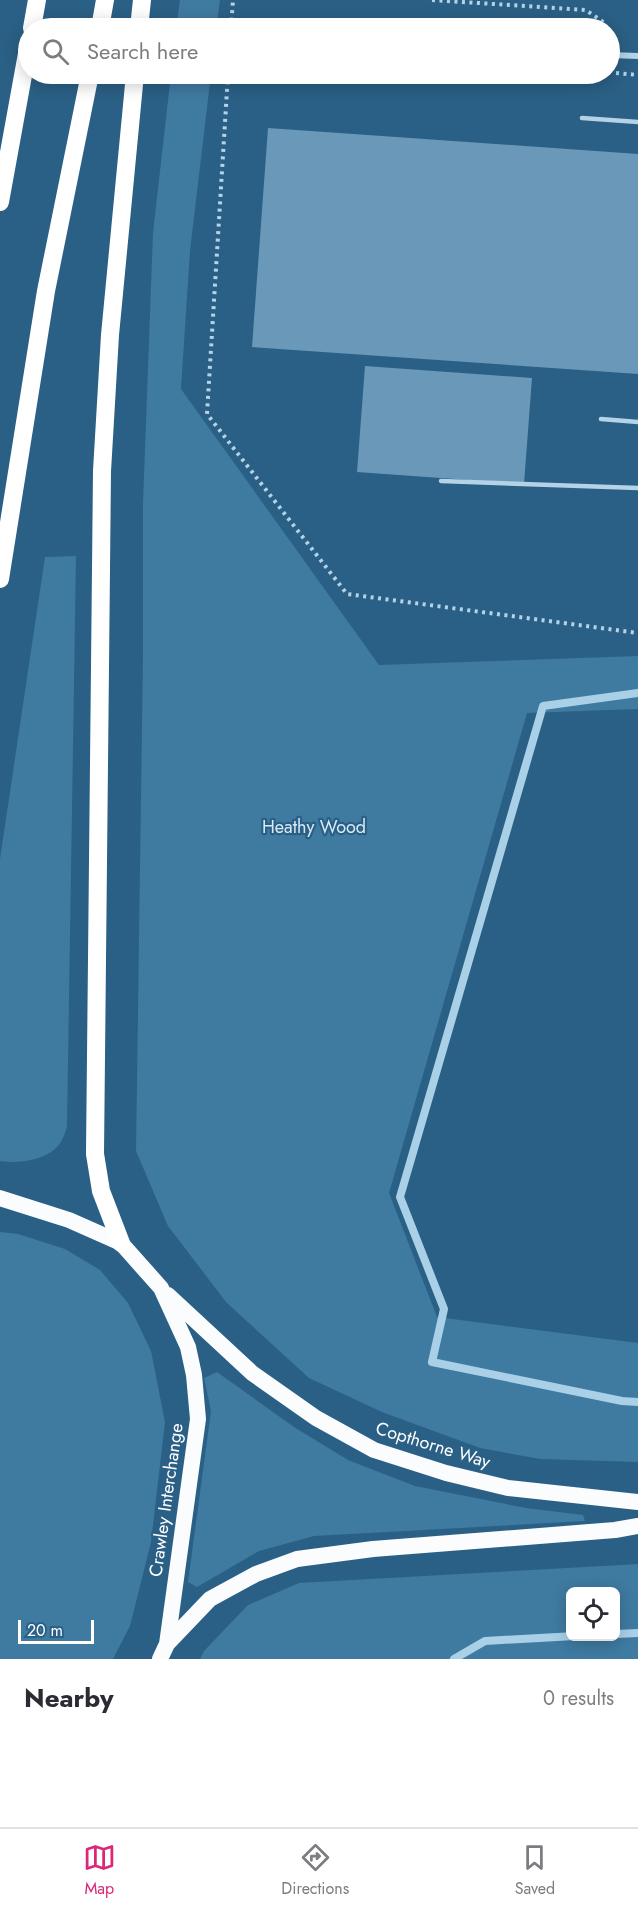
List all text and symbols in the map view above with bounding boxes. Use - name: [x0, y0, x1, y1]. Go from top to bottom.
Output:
- search box: [18, 18, 620, 84]
- icon: search: [39, 35, 72, 68]
- text: Search here: [87, 35, 198, 67]
- park label: Heathy Wood: [262, 814, 366, 840]
- street label: Copthorne Way: [372, 1415, 494, 1475]
- street label: Crawley Interchange: [142, 1422, 190, 1578]
- map controls: [566, 1587, 620, 1641]
- button: locate: [566, 1587, 620, 1641]
- scale bar: [18, 1617, 94, 1644]
- text: 20 m: [27, 1619, 63, 1642]
- text: Nearby: [24, 1679, 113, 1717]
- text: 0 results: [543, 1684, 614, 1713]
- tab: Map: [83, 1841, 116, 1900]
- tab: Directions: [281, 1841, 349, 1900]
- tab: Saved: [515, 1841, 555, 1900]

